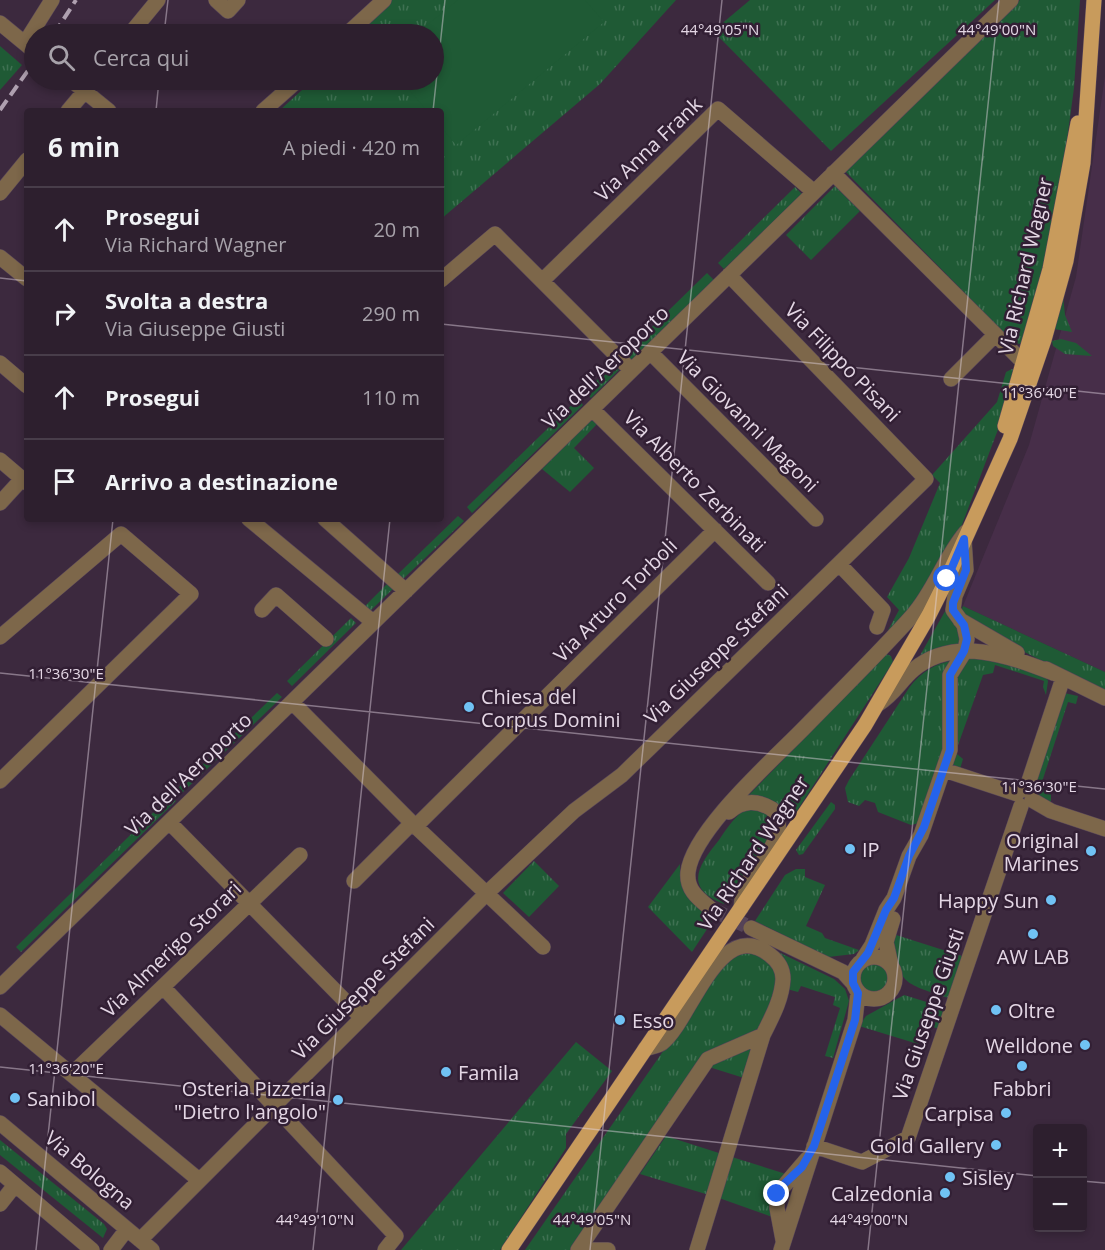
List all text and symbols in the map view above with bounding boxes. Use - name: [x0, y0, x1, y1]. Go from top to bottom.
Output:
- text: 44°49'05"N: [681, 19, 759, 39]
- text: 44°49'00"N: [958, 19, 1036, 39]
- search box: [24, 24, 444, 90]
- icon: search: [45, 41, 78, 74]
- text: Cerca qui: [93, 42, 189, 72]
- street label: Via Anna Frank: [589, 91, 708, 207]
- text: 6 min: [48, 129, 120, 165]
- text: A piedi · 420 m: [283, 134, 420, 161]
- street label: Via Richard Wagner: [991, 175, 1059, 357]
- text: Prosegui: [105, 201, 200, 231]
- icon: ahead: [48, 213, 81, 246]
- text: 20 m: [373, 216, 420, 243]
- text: Via Richard Wagner: [105, 231, 286, 258]
- text: Svolta a destra: [105, 285, 268, 315]
- icon: right: [48, 297, 81, 330]
- street label: Via Filippo Pisani: [779, 297, 907, 427]
- street label: Via dell'Aeroporto: [536, 299, 674, 435]
- text: 290 m: [362, 300, 420, 327]
- text: Via Giuseppe Giusti: [105, 315, 285, 342]
- street label: Via Giovanni Magoni: [671, 344, 825, 498]
- icon: ahead: [48, 381, 81, 414]
- text: Prosegui: [105, 382, 200, 412]
- text: 11°36'40"E: [1001, 382, 1077, 402]
- text: 110 m: [362, 384, 420, 411]
- street label: Via Alberto Zerbinati: [618, 404, 772, 558]
- icon: arrive: [48, 465, 81, 498]
- text: Arrivo a destinazione: [105, 466, 338, 496]
- street label: Via Arturo Torboli: [547, 532, 683, 668]
- route start: [933, 565, 959, 591]
- street label: Via Giuseppe Stefani: [638, 578, 794, 730]
- text: 11°36'30"E: [28, 663, 104, 683]
- place label: Chiesa del Corpus Domini: [481, 683, 620, 733]
- marker: Chiesa del Corpus Domini: [462, 700, 476, 714]
- street label: Via dell'Aeroporto: [119, 706, 257, 842]
- street label: Via Richard Wagner: [691, 770, 815, 936]
- text: 11°36'30"E: [1001, 776, 1077, 796]
- place label: Original Marines: [1004, 827, 1079, 877]
- place label: IP: [862, 836, 880, 863]
- marker: IP: [843, 842, 857, 856]
- marker: Original Marines: [1084, 844, 1098, 858]
- street label: Via Almerigo Storari: [95, 875, 247, 1023]
- place label: Happy Sun: [938, 887, 1039, 914]
- marker: Happy Sun: [1044, 893, 1058, 907]
- street label: Via Giuseppe Stefani: [286, 911, 440, 1065]
- street label: Via Giuseppe Giusti: [886, 924, 970, 1104]
- marker: AW LAB: [1026, 927, 1040, 941]
- place label: AW LAB: [997, 943, 1069, 970]
- place label: Oltre: [1008, 997, 1055, 1024]
- marker: Oltre: [989, 1003, 1003, 1017]
- place label: Esso: [632, 1007, 674, 1034]
- marker: Esso: [613, 1013, 627, 1027]
- place label: Welldone: [985, 1032, 1073, 1059]
- marker: Welldone: [1078, 1038, 1092, 1052]
- text: 11°36'20"E: [28, 1058, 104, 1078]
- place label: Famila: [458, 1059, 519, 1086]
- marker: Fabbri: [1015, 1059, 1029, 1073]
- marker: Famila: [439, 1065, 453, 1079]
- place label: Osteria Pizzeria "Dietro l'angolo": [174, 1075, 326, 1125]
- place label: Fabbri: [992, 1075, 1052, 1102]
- place label: Sanibol: [27, 1085, 96, 1112]
- marker: Sanibol: [8, 1091, 22, 1105]
- marker: Osteria Pizzeria "Dietro l'angolo": [331, 1093, 345, 1107]
- place label: Carpisa: [924, 1100, 994, 1127]
- marker: Carpisa: [999, 1106, 1013, 1120]
- street label: Via Bologna: [39, 1124, 141, 1216]
- map controls: [1033, 1124, 1087, 1232]
- button: +: [1033, 1124, 1087, 1178]
- place label: Gold Gallery: [870, 1132, 985, 1159]
- marker: Gold Gallery: [989, 1138, 1003, 1152]
- place label: Sisley: [962, 1164, 1015, 1191]
- marker: Sisley: [943, 1170, 957, 1184]
- button: −: [1033, 1178, 1087, 1232]
- route end: [763, 1180, 789, 1206]
- place label: Calzedonia: [831, 1180, 933, 1207]
- marker: Calzedonia: [938, 1186, 952, 1200]
- text: 44°49'10"N: [276, 1209, 354, 1229]
- text: 44°49'05"N: [553, 1209, 631, 1229]
- text: 44°49'00"N: [830, 1209, 908, 1229]

